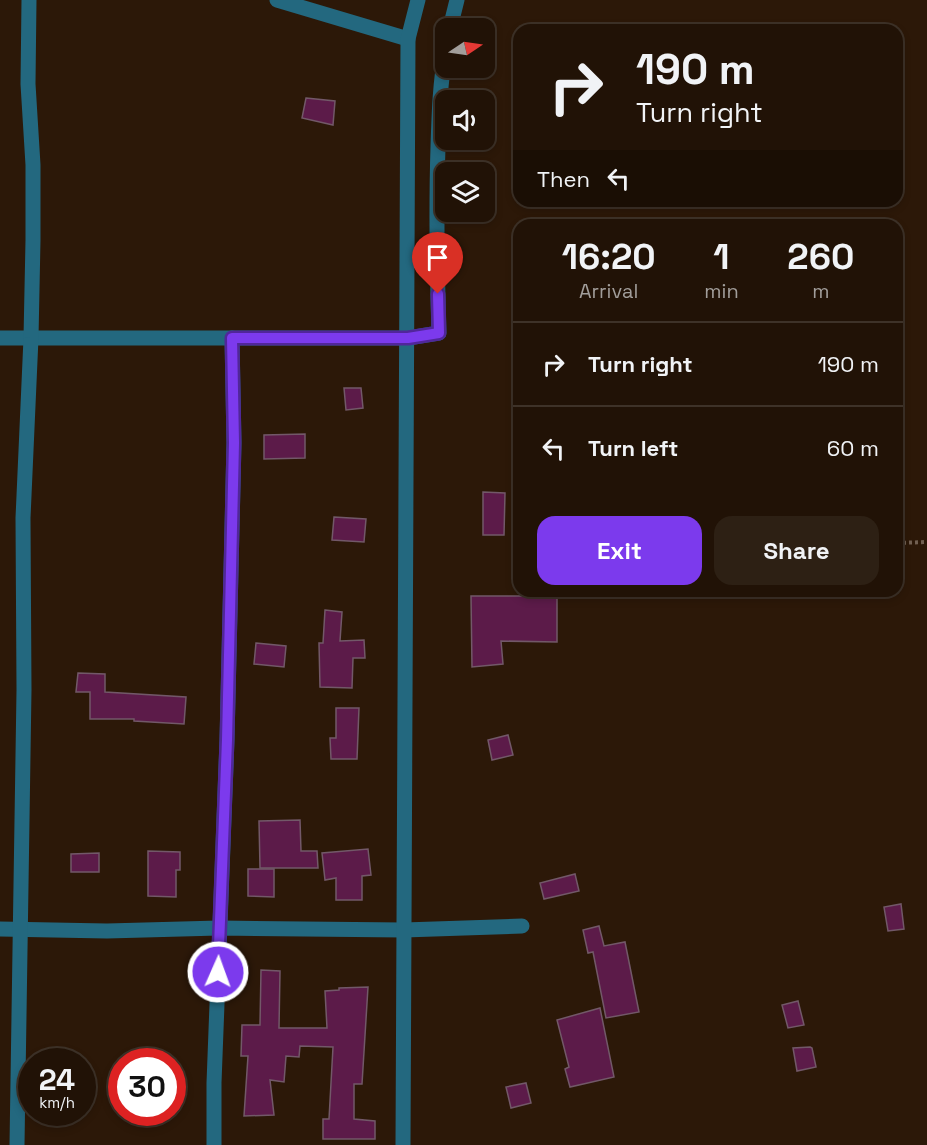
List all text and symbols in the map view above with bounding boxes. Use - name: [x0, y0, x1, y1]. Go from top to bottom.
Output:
- north arrow: [435, 18, 495, 78]
- map controls: [435, 18, 495, 222]
- text: 190 m: [636, 43, 755, 96]
- icon: right: [537, 48, 615, 126]
- button: sound: [435, 90, 495, 150]
- text: Turn right: [636, 95, 763, 130]
- button: layers: [435, 162, 495, 222]
- icon: left: [602, 162, 635, 195]
- text: Then: [537, 165, 590, 193]
- pin: [412, 232, 463, 294]
- text: 16:20: [562, 234, 656, 280]
- text: 1: [713, 234, 730, 280]
- text: 260: [787, 234, 854, 280]
- icon: arrive: [421, 241, 454, 274]
- text: Arrival: [579, 278, 638, 304]
- text: min: [704, 278, 739, 304]
- text: m: [812, 278, 829, 304]
- icon: right: [537, 348, 570, 381]
- text: Turn right: [588, 350, 693, 378]
- text: 190 m: [818, 350, 879, 378]
- icon: left: [537, 432, 570, 465]
- text: Turn left: [588, 434, 678, 462]
- text: 60 m: [827, 434, 879, 462]
- button: Exit: [537, 516, 702, 585]
- button: Share: [714, 516, 879, 585]
- position arrow: [186, 940, 250, 1004]
- speed limit sign: 30: [108, 1048, 186, 1126]
- text: 24: [39, 1060, 75, 1099]
- text: km/h: [39, 1093, 75, 1112]

